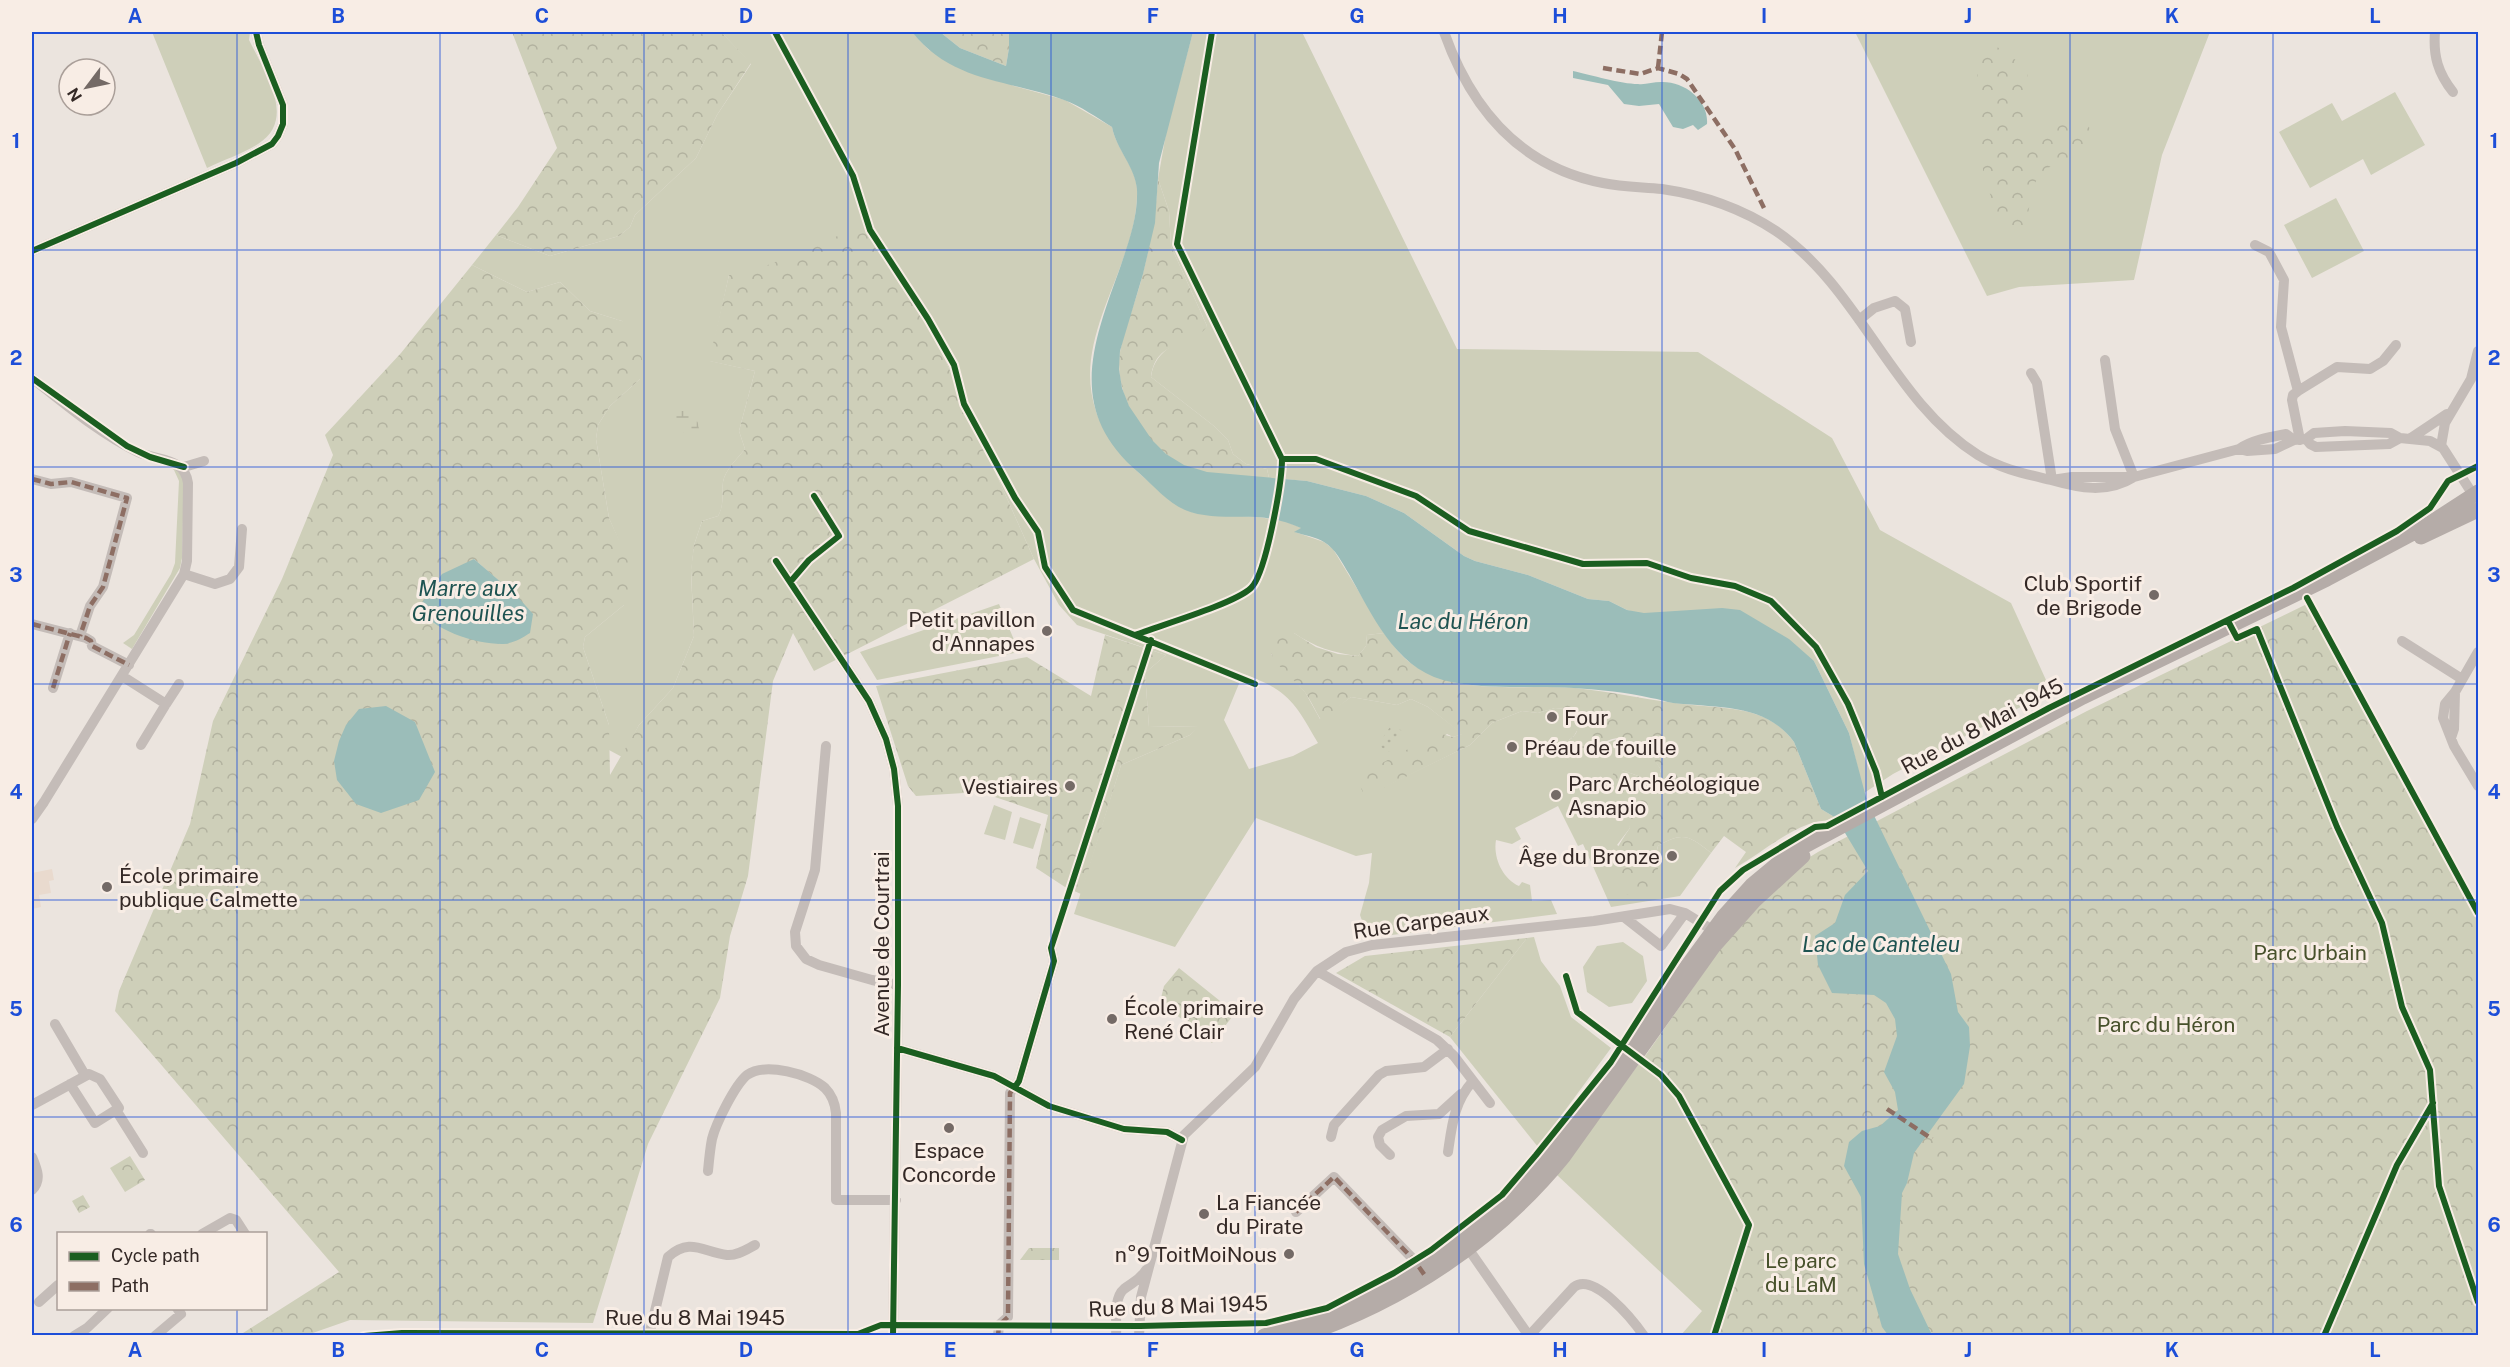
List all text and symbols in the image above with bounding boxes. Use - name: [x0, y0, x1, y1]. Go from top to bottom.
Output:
- text: A: [128, 4, 142, 28]
- text: B: [331, 4, 345, 28]
- text: C: [535, 4, 549, 28]
- text: D: [739, 4, 753, 28]
- text: E: [944, 4, 956, 28]
- text: F: [1147, 4, 1159, 28]
- text: G: [1349, 4, 1365, 28]
- text: H: [1552, 4, 1568, 28]
- text: I: [1761, 4, 1767, 28]
- text: J: [1964, 4, 1972, 28]
- text: K: [2165, 4, 2179, 28]
- text: L: [2369, 4, 2381, 28]
- north arrow: [57, 57, 117, 117]
- text: N: [63, 84, 86, 105]
- text: 1: [12, 129, 20, 153]
- text: 1: [2490, 129, 2498, 153]
- text: 2: [10, 346, 22, 370]
- text: 2: [2488, 346, 2500, 370]
- text: 3: [9, 563, 23, 587]
- text: 3: [2487, 563, 2501, 587]
- place label: Club Sportif de Brigode: [2024, 571, 2142, 620]
- water label: Marre aux Grenouilles: [412, 575, 525, 626]
- marker: Club Sportif de Brigode: [2147, 588, 2161, 602]
- place label: Petit pavillon d'Annapes: [908, 607, 1035, 656]
- water label: Lac du Héron: [1398, 608, 1528, 634]
- marker: Petit pavillon d'Annapes: [1040, 624, 1054, 638]
- street label: Rue du 8 Mai 1945: [1897, 673, 2067, 779]
- place label: Four: [1564, 705, 1609, 730]
- marker: Four: [1545, 710, 1559, 724]
- place label: Préau de fouille: [1524, 735, 1677, 760]
- marker: Préau de fouille: [1505, 740, 1519, 754]
- place label: Parc Archéologique Asnapio: [1568, 771, 1760, 820]
- place label: Vestiaires: [962, 774, 1058, 799]
- marker: Vestiaires: [1063, 779, 1077, 793]
- text: 4: [9, 780, 23, 804]
- text: 4: [2487, 780, 2501, 804]
- marker: Parc Archéologique Asnapio: [1549, 788, 1563, 802]
- place label: Âge du Bronze: [1518, 844, 1660, 869]
- marker: Âge du Bronze: [1665, 849, 1679, 863]
- street label: Avenue de Courtrai: [869, 851, 894, 1037]
- place label: École primaire publique Calmette: [119, 863, 298, 912]
- marker: École primaire publique Calmette: [100, 880, 114, 894]
- street label: Rue Carpeaux: [1351, 900, 1491, 944]
- water label: Lac de Canteleu: [1802, 931, 1960, 957]
- park label: Parc Urbain: [2253, 940, 2367, 965]
- place label: École primaire René Clair: [1124, 995, 1264, 1044]
- text: 5: [9, 997, 23, 1021]
- text: 5: [2487, 997, 2501, 1021]
- marker: École primaire René Clair: [1105, 1012, 1119, 1026]
- park label: Parc du Héron: [2097, 1012, 2235, 1037]
- marker: Espace Concorde: [942, 1121, 956, 1135]
- place label: Espace Concorde: [902, 1138, 996, 1187]
- place label: La Fiancée du Pirate: [1216, 1190, 1321, 1239]
- marker: La Fiancée du Pirate: [1197, 1207, 1211, 1221]
- text: 6: [9, 1213, 23, 1237]
- text: 6: [2487, 1213, 2501, 1237]
- legend: [57, 1232, 267, 1310]
- place label: n°9 ToitMoiNous: [1115, 1242, 1277, 1267]
- text: Cycle path: [111, 1245, 200, 1266]
- marker: n°9 ToitMoiNous: [1282, 1247, 1296, 1261]
- park label: Le parc du LaM: [1765, 1248, 1837, 1297]
- text: Path: [111, 1275, 149, 1296]
- street label: Rue du 8 Mai 1945: [1088, 1290, 1268, 1322]
- street label: Rue du 8 Mai 1945: [605, 1305, 785, 1330]
- text: A: [128, 1338, 142, 1362]
- text: B: [331, 1338, 345, 1362]
- text: C: [535, 1338, 549, 1362]
- text: D: [739, 1338, 753, 1362]
- text: E: [944, 1338, 956, 1362]
- text: F: [1147, 1338, 1159, 1362]
- text: G: [1349, 1338, 1365, 1362]
- text: H: [1552, 1338, 1568, 1362]
- text: I: [1761, 1338, 1767, 1362]
- text: J: [1964, 1338, 1972, 1362]
- text: K: [2165, 1338, 2179, 1362]
- text: L: [2369, 1338, 2381, 1362]

